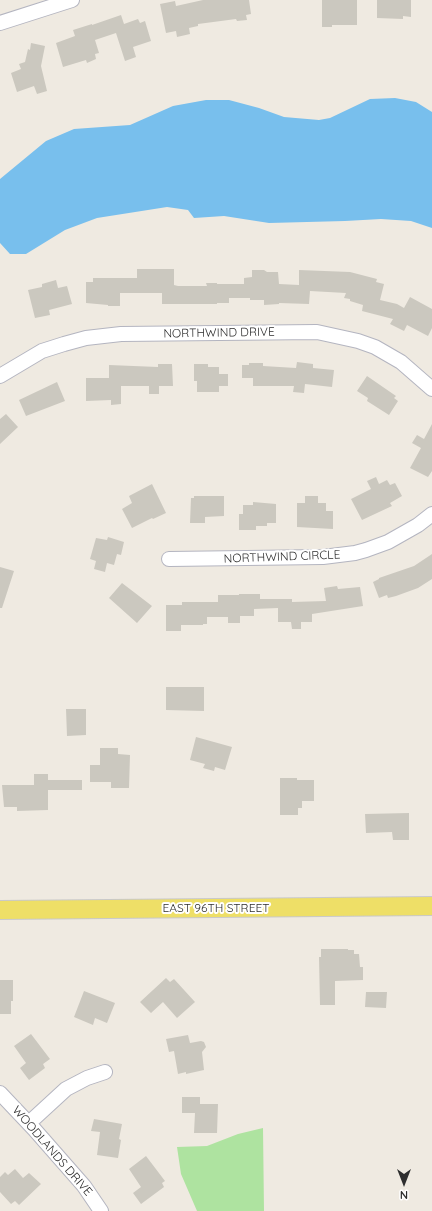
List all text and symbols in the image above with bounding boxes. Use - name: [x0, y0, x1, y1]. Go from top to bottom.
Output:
- street label: NORTHWIND DRIVE: [163, 325, 275, 341]
- street label: NORTHWIND CIRCLE: [223, 548, 341, 566]
- street label: EAST 96TH STREET: [162, 901, 270, 915]
- street label: WOODLANDS DRIVE: [9, 1103, 95, 1199]
- north arrow: [384, 1163, 424, 1203]
- text: N: [400, 1188, 408, 1202]

